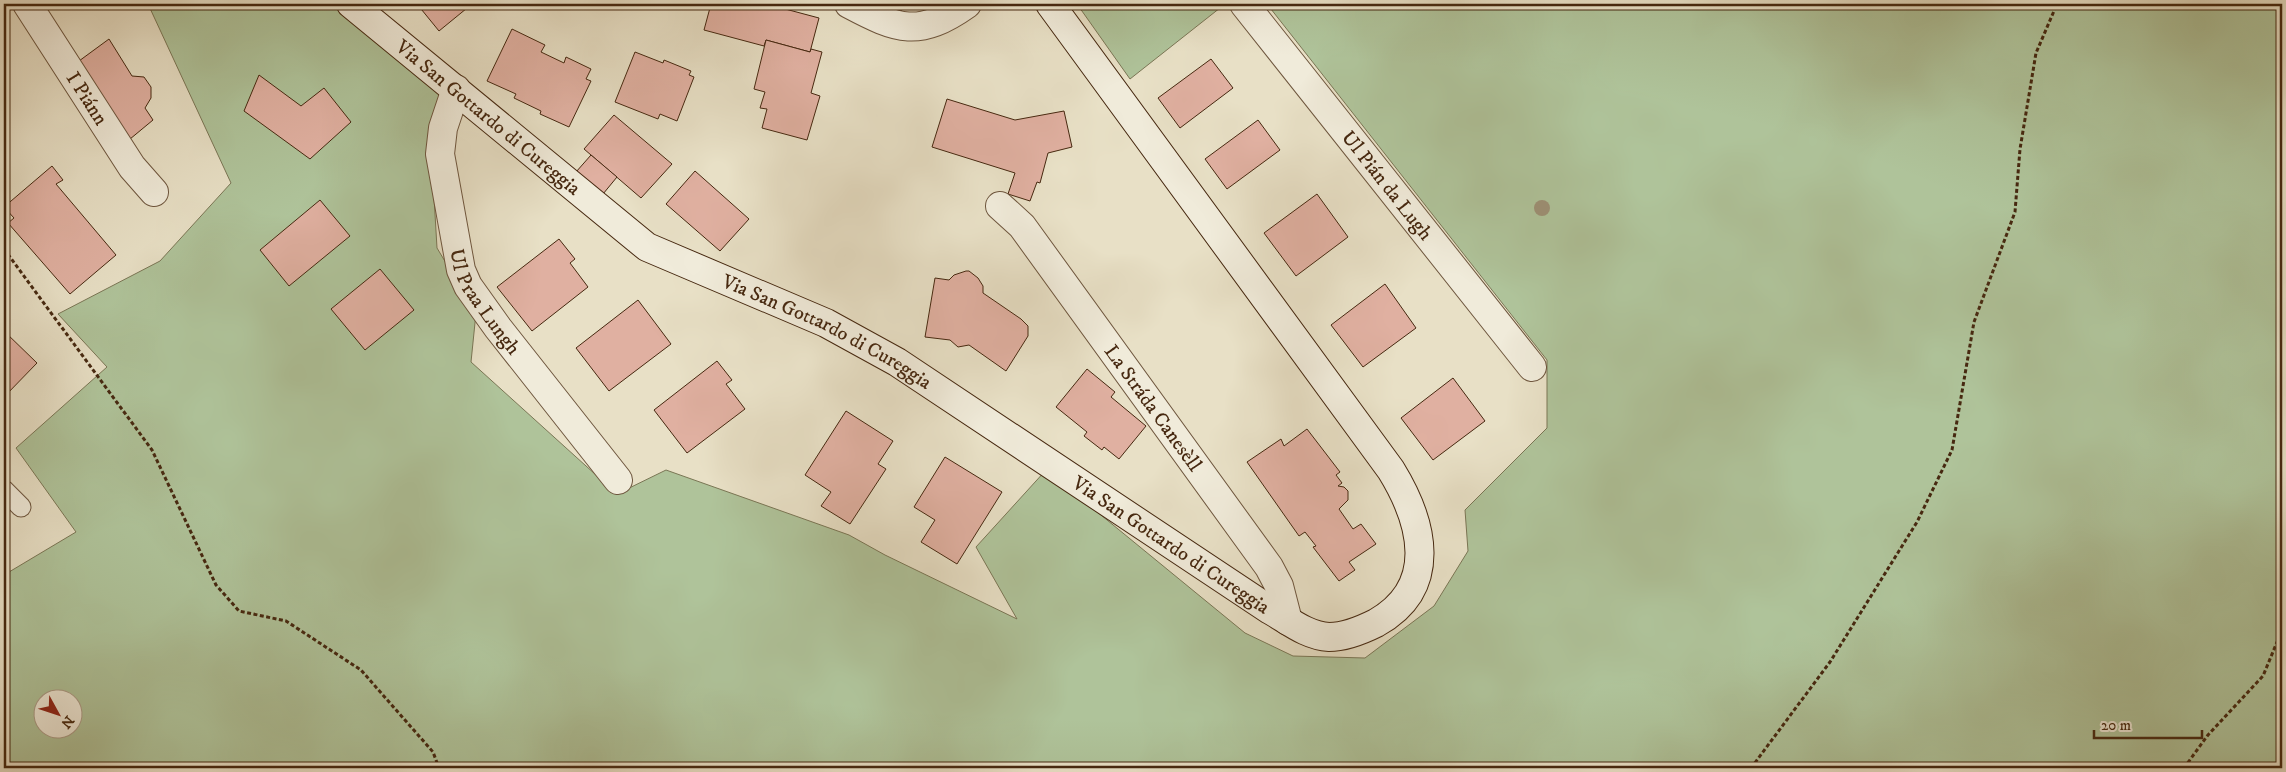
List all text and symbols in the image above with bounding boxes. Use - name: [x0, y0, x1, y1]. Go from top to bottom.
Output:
- street label: Via San Gottardo di Cureggia: [389, 34, 586, 202]
- street label: I Piánn: [60, 68, 113, 131]
- street label: Ul Pián da Lugh: [1335, 126, 1438, 246]
- street label: Ul Praa Lungh: [443, 247, 526, 361]
- street label: Via San Gottardo di Cureggia: [717, 269, 936, 396]
- street label: La Stráda Canesèll: [1098, 340, 1207, 477]
- street label: Via San Gottardo di Cureggia: [1066, 471, 1275, 621]
- north arrow: [32, 690, 82, 740]
- scale bar: [2094, 707, 2201, 739]
- text: N: [56, 712, 78, 732]
- text: 20 m: [2101, 716, 2131, 735]

